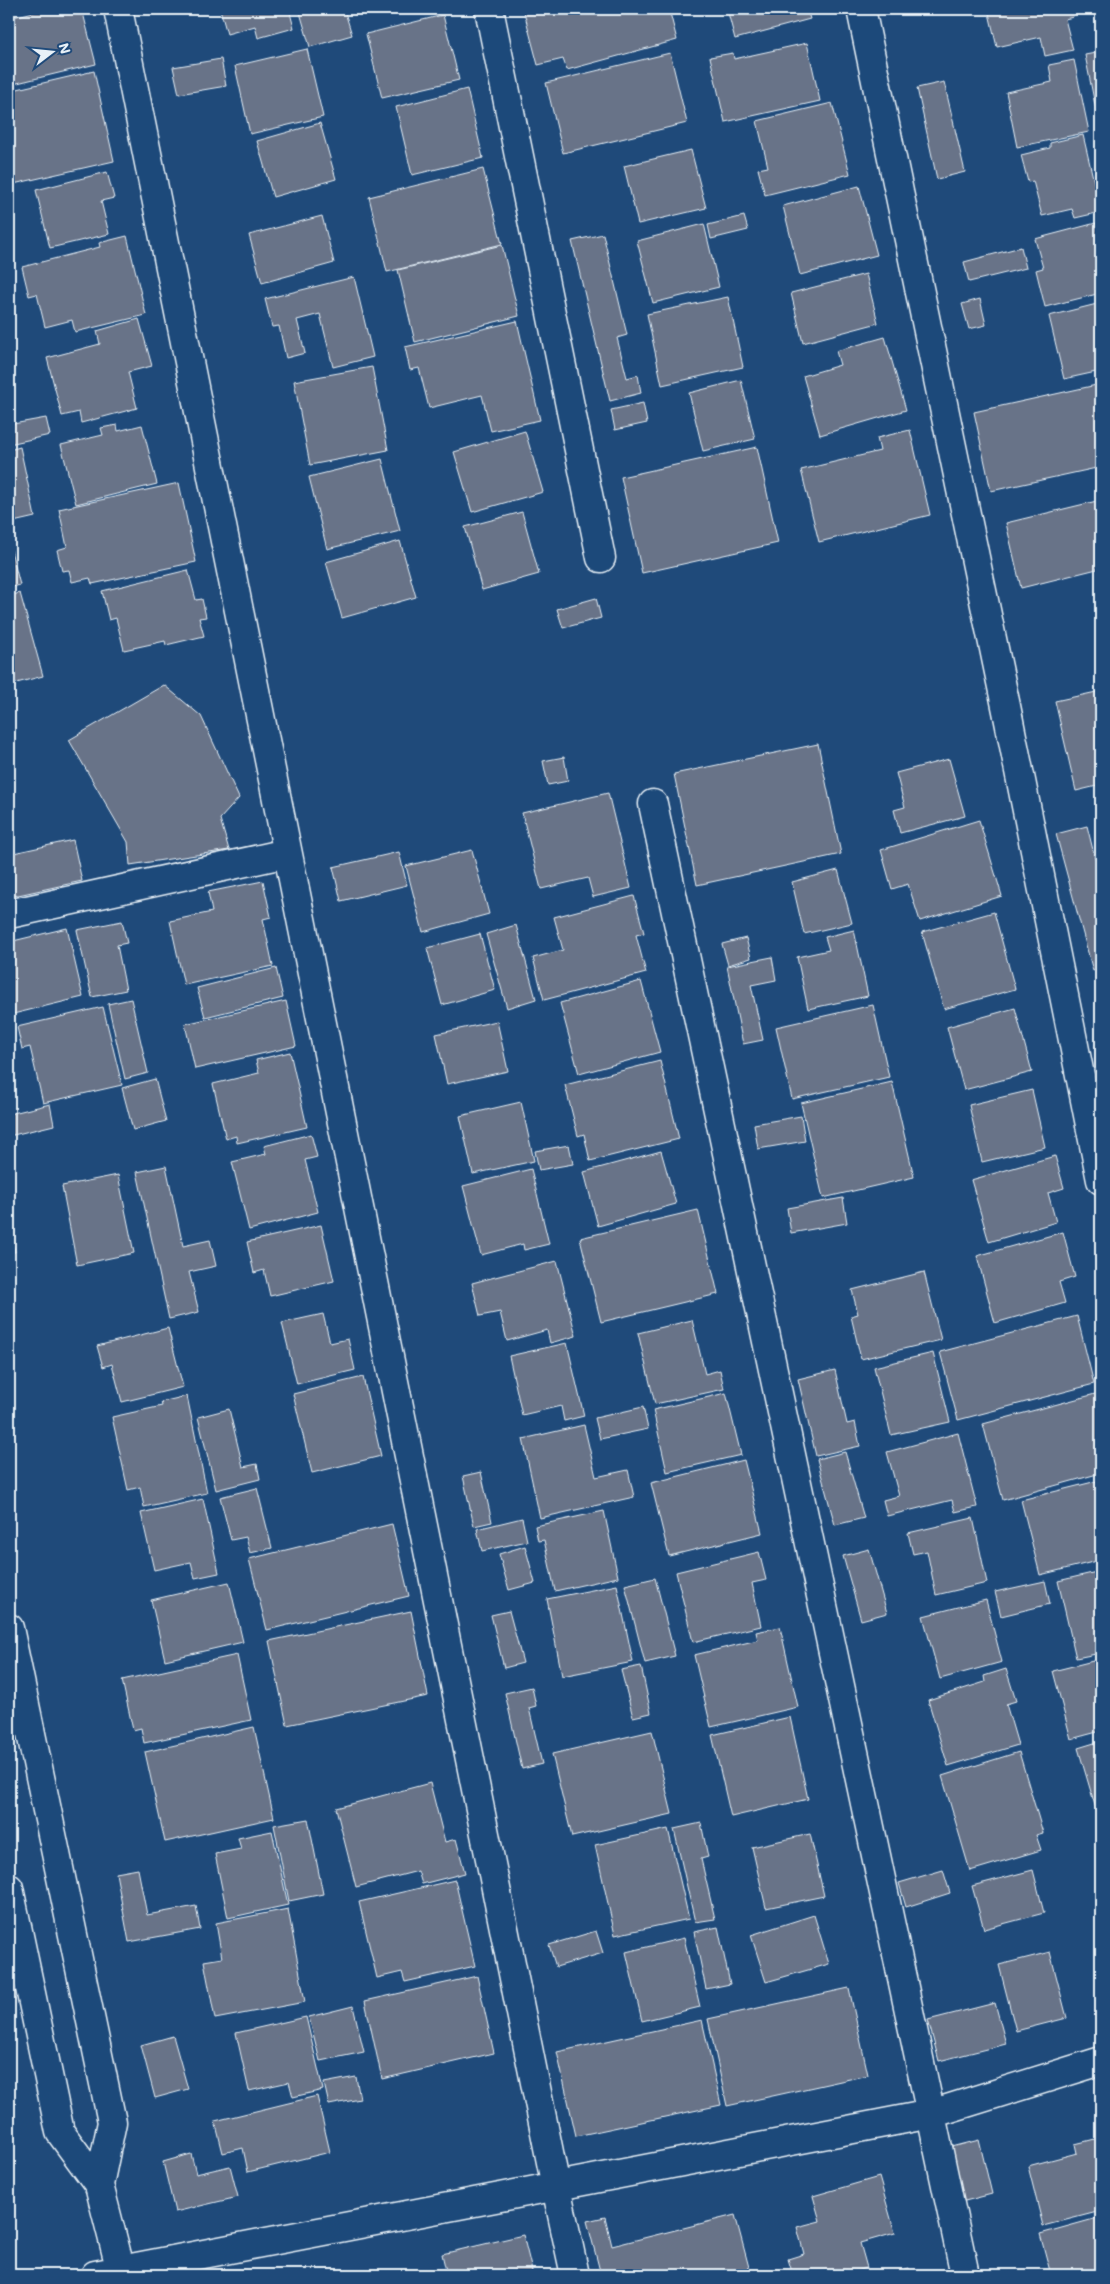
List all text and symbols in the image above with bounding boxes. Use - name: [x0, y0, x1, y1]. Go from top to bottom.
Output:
- north arrow: [28, 28, 78, 78]
- text: N: [54, 41, 76, 56]

